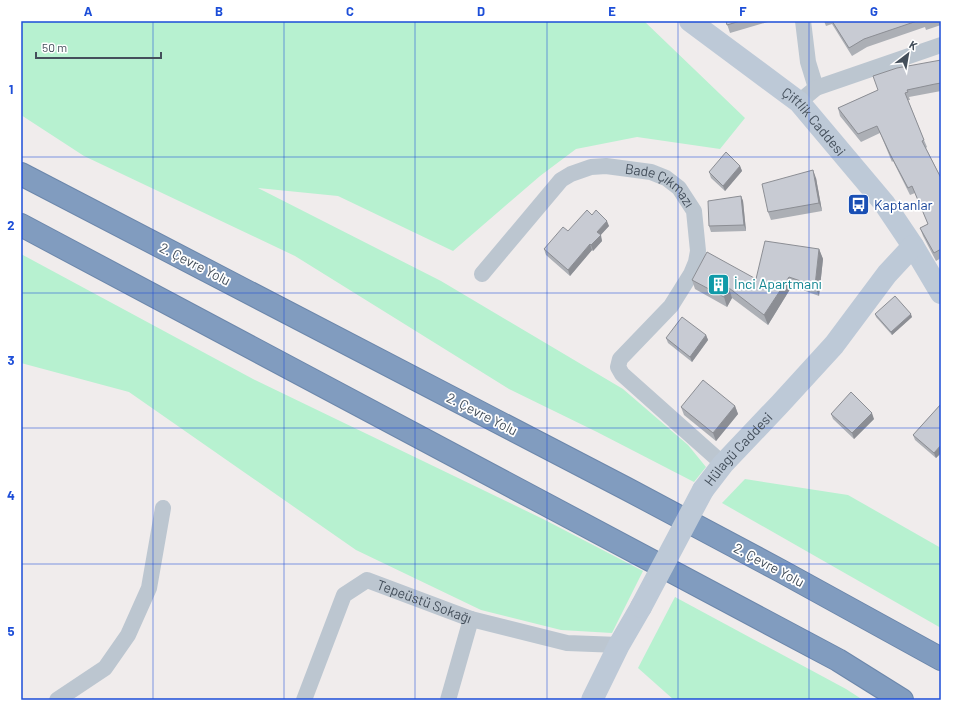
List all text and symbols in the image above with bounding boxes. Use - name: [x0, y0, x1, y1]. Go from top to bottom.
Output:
- text: A: [84, 3, 93, 19]
- text: B: [215, 3, 223, 19]
- text: C: [346, 3, 354, 19]
- text: D: [477, 3, 485, 19]
- text: E: [608, 3, 616, 19]
- text: F: [739, 3, 747, 19]
- text: G: [870, 3, 878, 19]
- scale bar: [36, 34, 161, 60]
- north arrow: [888, 34, 928, 74]
- text: K: [907, 38, 920, 52]
- text: 50 m: [42, 40, 67, 54]
- text: 1: [9, 81, 13, 97]
- street label: Çiftlik Caddesi: [779, 83, 850, 159]
- street label: Bade Çıkmazı: [624, 160, 698, 210]
- bus stop icon: Kaptanlar: [845, 192, 871, 218]
- place label: Kaptanlar: [874, 196, 933, 213]
- text: 2: [7, 217, 15, 233]
- street label: 2. Çevre Yolu: [157, 238, 234, 289]
- building icon: İnci Apartmanı: [706, 271, 732, 297]
- place label: İnci Apartmanı: [734, 275, 822, 292]
- text: 3: [7, 352, 15, 368]
- street label: 2. Çevre Yolu: [444, 388, 521, 439]
- street label: Hülagü Caddesi: [700, 409, 776, 489]
- text: 4: [7, 487, 15, 503]
- street label: 2. Çevre Yolu: [731, 539, 807, 590]
- street label: Tepeüstü Sokağı: [375, 576, 474, 626]
- text: 5: [7, 623, 15, 639]

